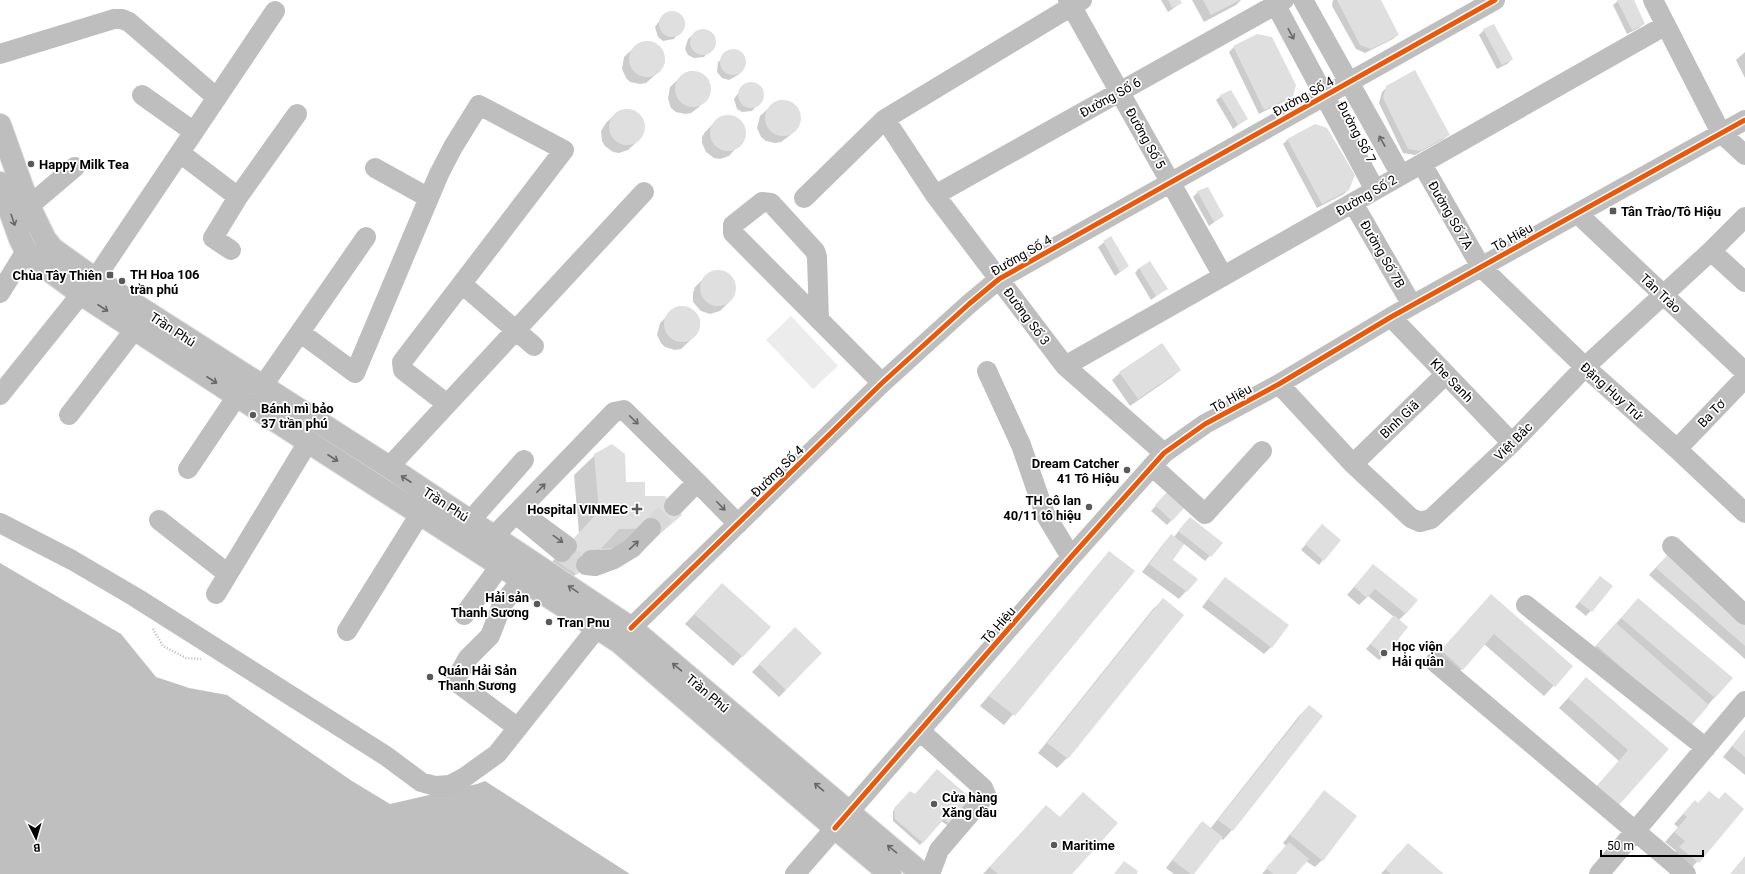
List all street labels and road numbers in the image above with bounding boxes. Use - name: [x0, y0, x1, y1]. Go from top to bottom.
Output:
- street label: Đường Số 4: [1270, 73, 1337, 119]
- street label: Đường Số 6: [1077, 74, 1143, 120]
- street label: Đường Số 7: [1334, 99, 1379, 166]
- street label: Đường Số 5: [1123, 105, 1169, 171]
- street label: Đường Số 2: [1333, 172, 1399, 219]
- street label: Đường Số 7A: [1425, 179, 1476, 252]
- street label: Đường Số 7B: [1357, 218, 1408, 291]
- street label: Tô Hiệu: [1489, 220, 1535, 255]
- street label: Đường Số 4: [988, 232, 1055, 279]
- street label: Tân Trào: [1637, 271, 1684, 316]
- street label: Đường Số 3: [1000, 285, 1053, 348]
- street label: Trần Phú: [147, 309, 198, 350]
- street label: Khe Sanh: [1427, 356, 1476, 405]
- street label: Đặng Huy Trứ: [1577, 359, 1647, 424]
- street label: Tô Hiệu: [1208, 381, 1254, 416]
- street label: Ba Tơ: [1695, 396, 1729, 430]
- street label: Bình Giã: [1377, 397, 1422, 441]
- street label: Việt Bắc: [1491, 419, 1536, 464]
- street label: Đường Số 4: [748, 442, 807, 500]
- street label: Trần Phú: [420, 484, 471, 525]
- street label: Tô Hiệu: [978, 604, 1019, 647]
- street label: Trần Phú: [683, 671, 732, 716]

